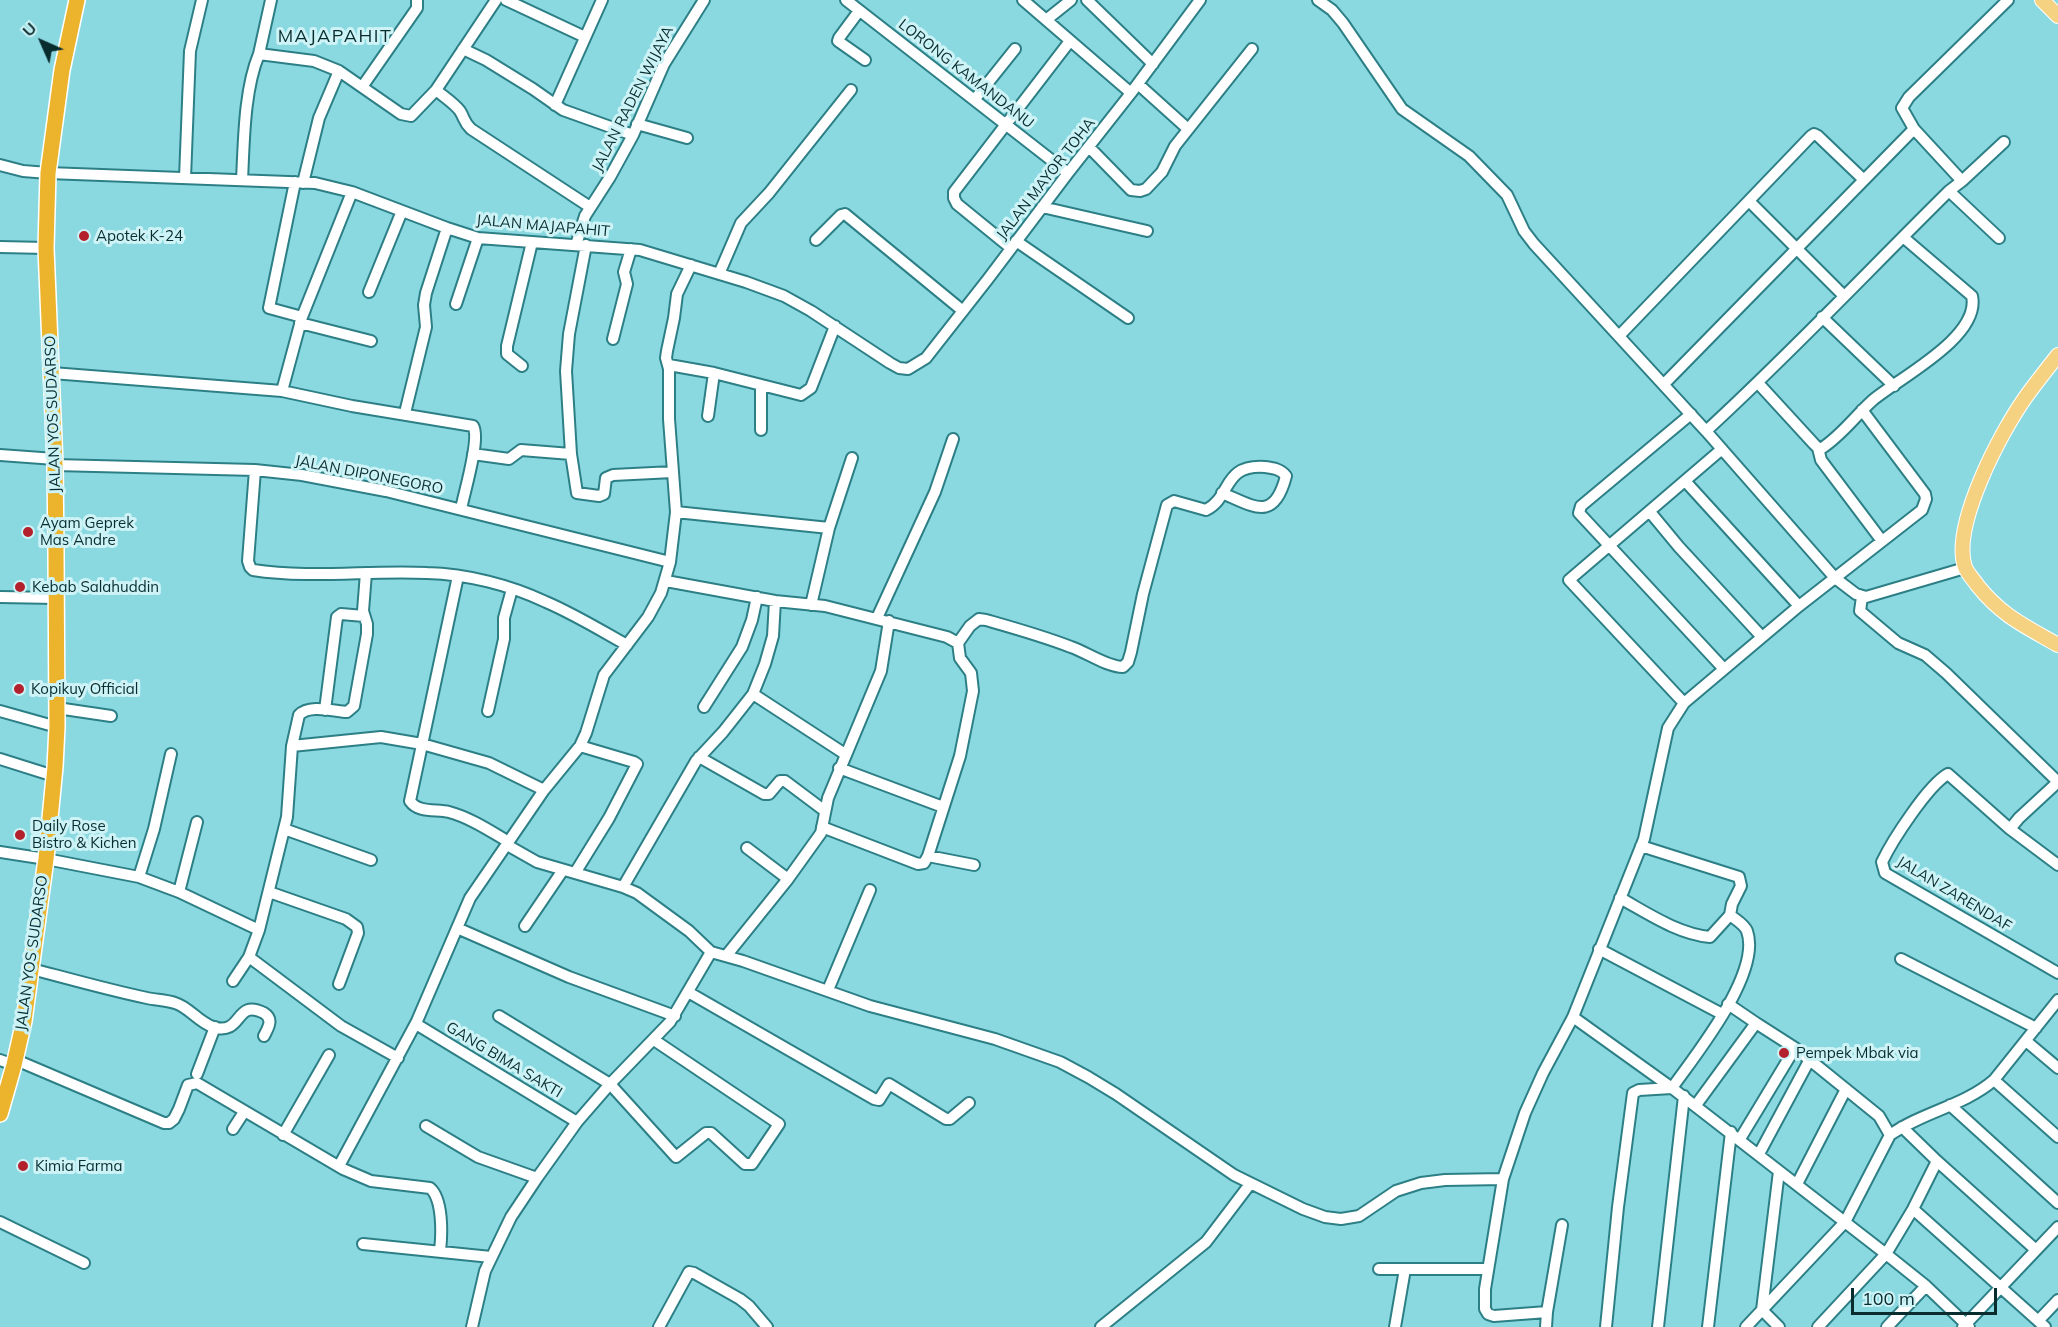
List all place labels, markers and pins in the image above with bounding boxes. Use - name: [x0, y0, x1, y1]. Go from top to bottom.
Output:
- place label: Apotek K-24: [96, 227, 183, 245]
- marker: Apotek K-24: [77, 229, 91, 243]
- place label: Ayam Geprek Mas Andre: [40, 514, 134, 549]
- marker: Ayam Geprek Mas Andre: [21, 525, 35, 539]
- place label: Kebab Salahuddin: [32, 578, 159, 596]
- marker: Kebab Salahuddin: [13, 580, 27, 594]
- place label: Kopikuy Official: [31, 680, 138, 698]
- marker: Kopikuy Official: [12, 682, 26, 696]
- place label: Daily Rose Bistro & Kichen: [32, 817, 136, 852]
- marker: Daily Rose Bistro & Kichen: [13, 828, 27, 842]
- place label: Pempek Mbak via: [1796, 1044, 1919, 1062]
- marker: Pempek Mbak via: [1777, 1046, 1791, 1060]
- place label: Kimia Farma: [35, 1157, 122, 1175]
- marker: Kimia Farma: [16, 1159, 30, 1173]

